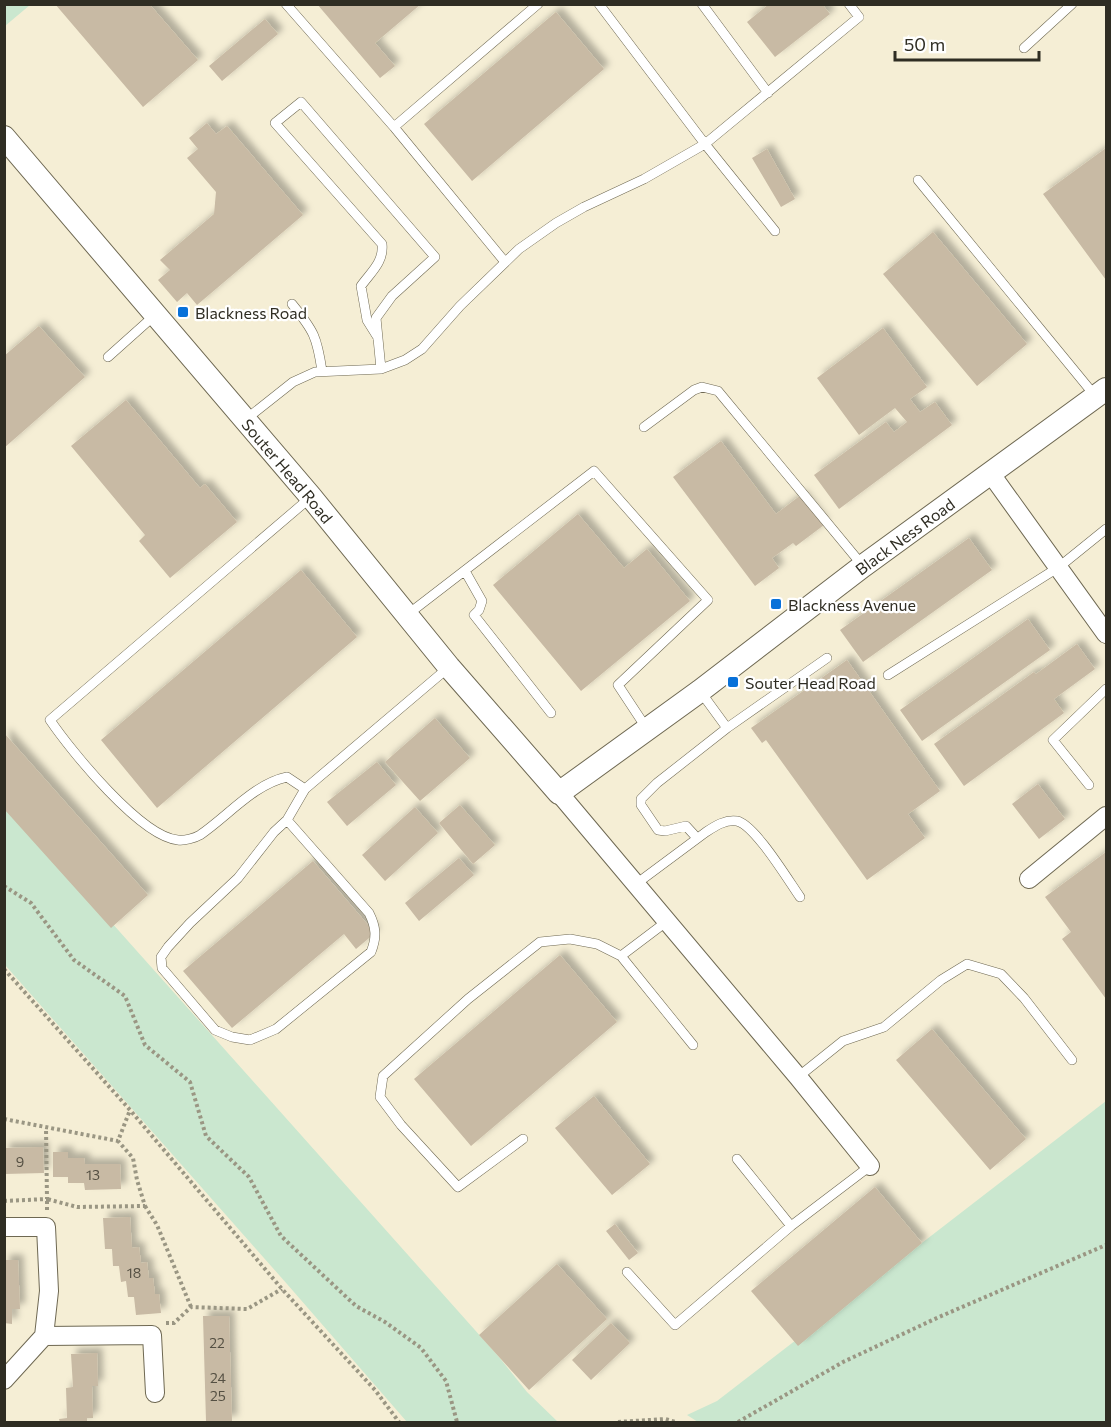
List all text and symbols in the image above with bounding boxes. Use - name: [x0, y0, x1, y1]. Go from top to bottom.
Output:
- scale bar: [895, 24, 1039, 62]
- text: 50 m: [904, 33, 945, 55]
- place label: Blackness Road: [195, 303, 307, 322]
- marker: Blackness Road: [176, 305, 190, 319]
- street label: Souter Head Road: [239, 414, 337, 527]
- street label: Black Ness Road: [851, 493, 958, 578]
- place label: Blackness Avenue: [788, 595, 916, 614]
- marker: Blackness Avenue: [769, 597, 783, 611]
- place label: Souter Head Road: [745, 673, 876, 692]
- marker: Souter Head Road: [726, 675, 740, 689]
- house number: 9: [16, 1153, 24, 1170]
- house number: 13: [86, 1166, 100, 1183]
- house number: 18: [127, 1264, 141, 1281]
- house number: 22: [209, 1334, 225, 1351]
- house number: 24: [210, 1369, 227, 1386]
- house number: 25: [210, 1387, 226, 1404]

